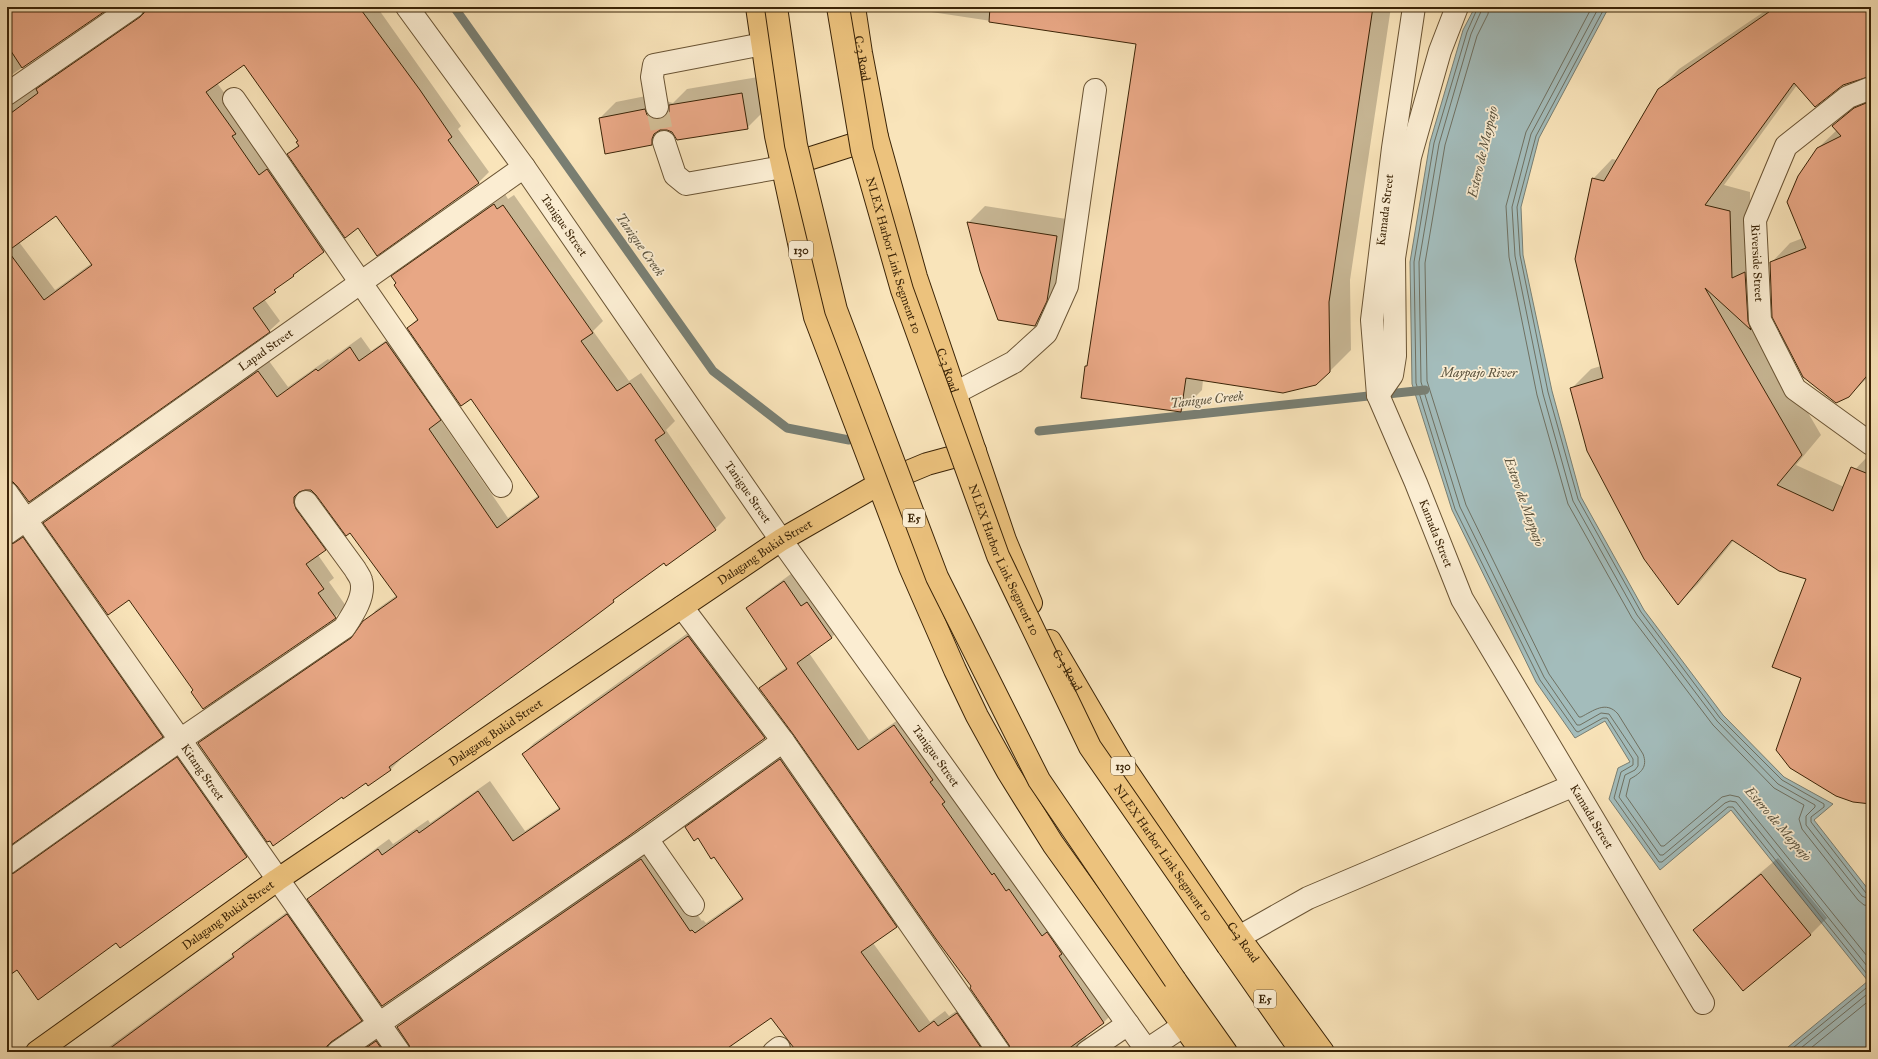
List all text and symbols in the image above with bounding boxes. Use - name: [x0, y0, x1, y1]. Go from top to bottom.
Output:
- street label: C-3 Road: [851, 35, 873, 82]
- water label: Estero de Maypajo: [1464, 104, 1501, 200]
- street label: Kamada Street: [1374, 173, 1396, 247]
- street label: NLEX Harbor Link Segment 10: [863, 175, 924, 336]
- street label: Tanigue Street: [538, 192, 591, 260]
- water label: Tanigue Creek: [612, 210, 668, 280]
- street label: Riverside Street: [1748, 224, 1766, 303]
- road number: 130: [789, 241, 813, 259]
- street label: Lapad Street: [236, 325, 296, 374]
- street label: C-3 Road: [934, 346, 962, 395]
- water label: Maypajo River: [1439, 365, 1518, 381]
- water label: Tanigue Creek: [1169, 388, 1245, 412]
- water label: Estero de Maypajo: [1500, 454, 1548, 549]
- street label: Tanigue Street: [722, 458, 775, 526]
- street label: NLEX Harbor Link Segment 10: [966, 482, 1042, 638]
- street label: Kamada Street: [1416, 497, 1456, 570]
- road number: E5: [903, 509, 925, 527]
- street label: Dalagang Bukid Street: [715, 516, 815, 588]
- street label: C-3 Road: [1050, 647, 1085, 694]
- street label: Dalagang Bukid Street: [446, 696, 546, 769]
- street label: Tanigue Street: [909, 723, 963, 790]
- street label: Kitang Street: [178, 741, 228, 804]
- road number: 130: [1111, 757, 1135, 775]
- street label: NLEX Harbor Link Segment 10: [1111, 782, 1215, 924]
- street label: Kamada Street: [1567, 782, 1617, 852]
- water label: Estero de Maypajo: [1741, 783, 1815, 865]
- street label: Dalagang Bukid Street: [179, 877, 277, 953]
- street label: C-3 Road: [1224, 919, 1262, 965]
- road number: E5: [1254, 990, 1276, 1008]

